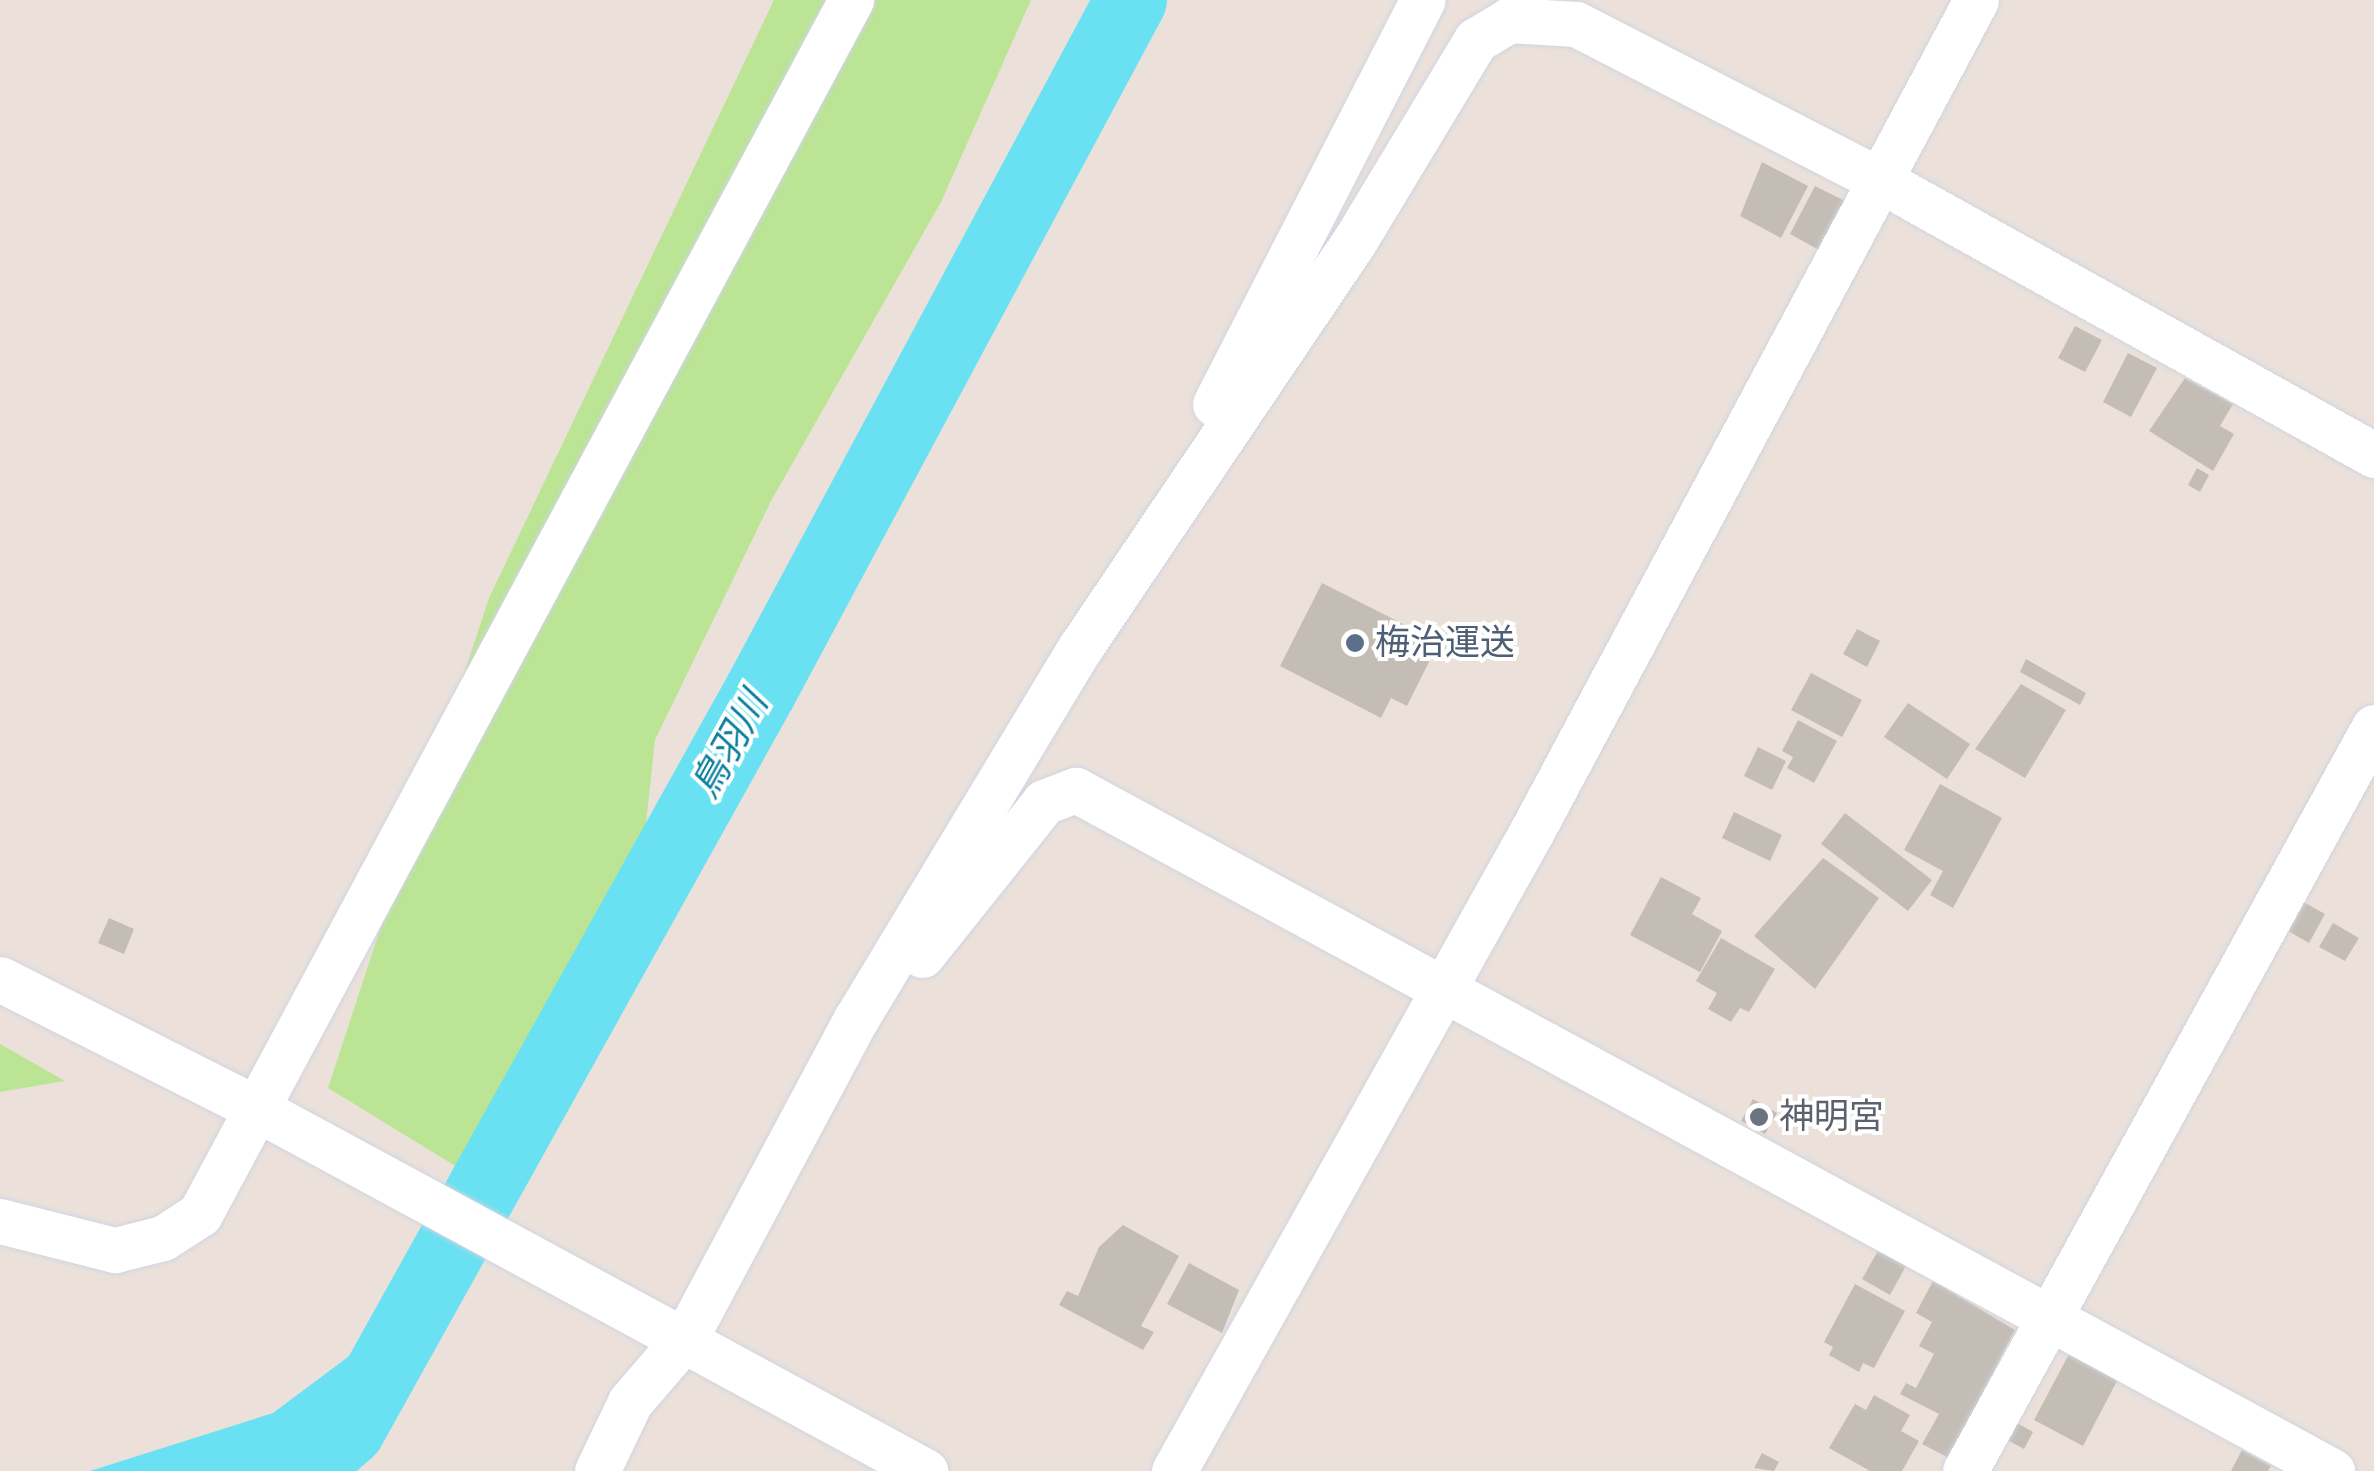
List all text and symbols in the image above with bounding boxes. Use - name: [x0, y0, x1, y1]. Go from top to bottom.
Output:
- place label: 梅治運送: [1375, 622, 1515, 664]
- marker: 梅治運送: [1344, 632, 1366, 654]
- water label: 鳥羽川: [682, 684, 778, 806]
- place label: 神明宮: [1779, 1096, 1884, 1138]
- marker: 神明宮: [1748, 1106, 1770, 1128]

